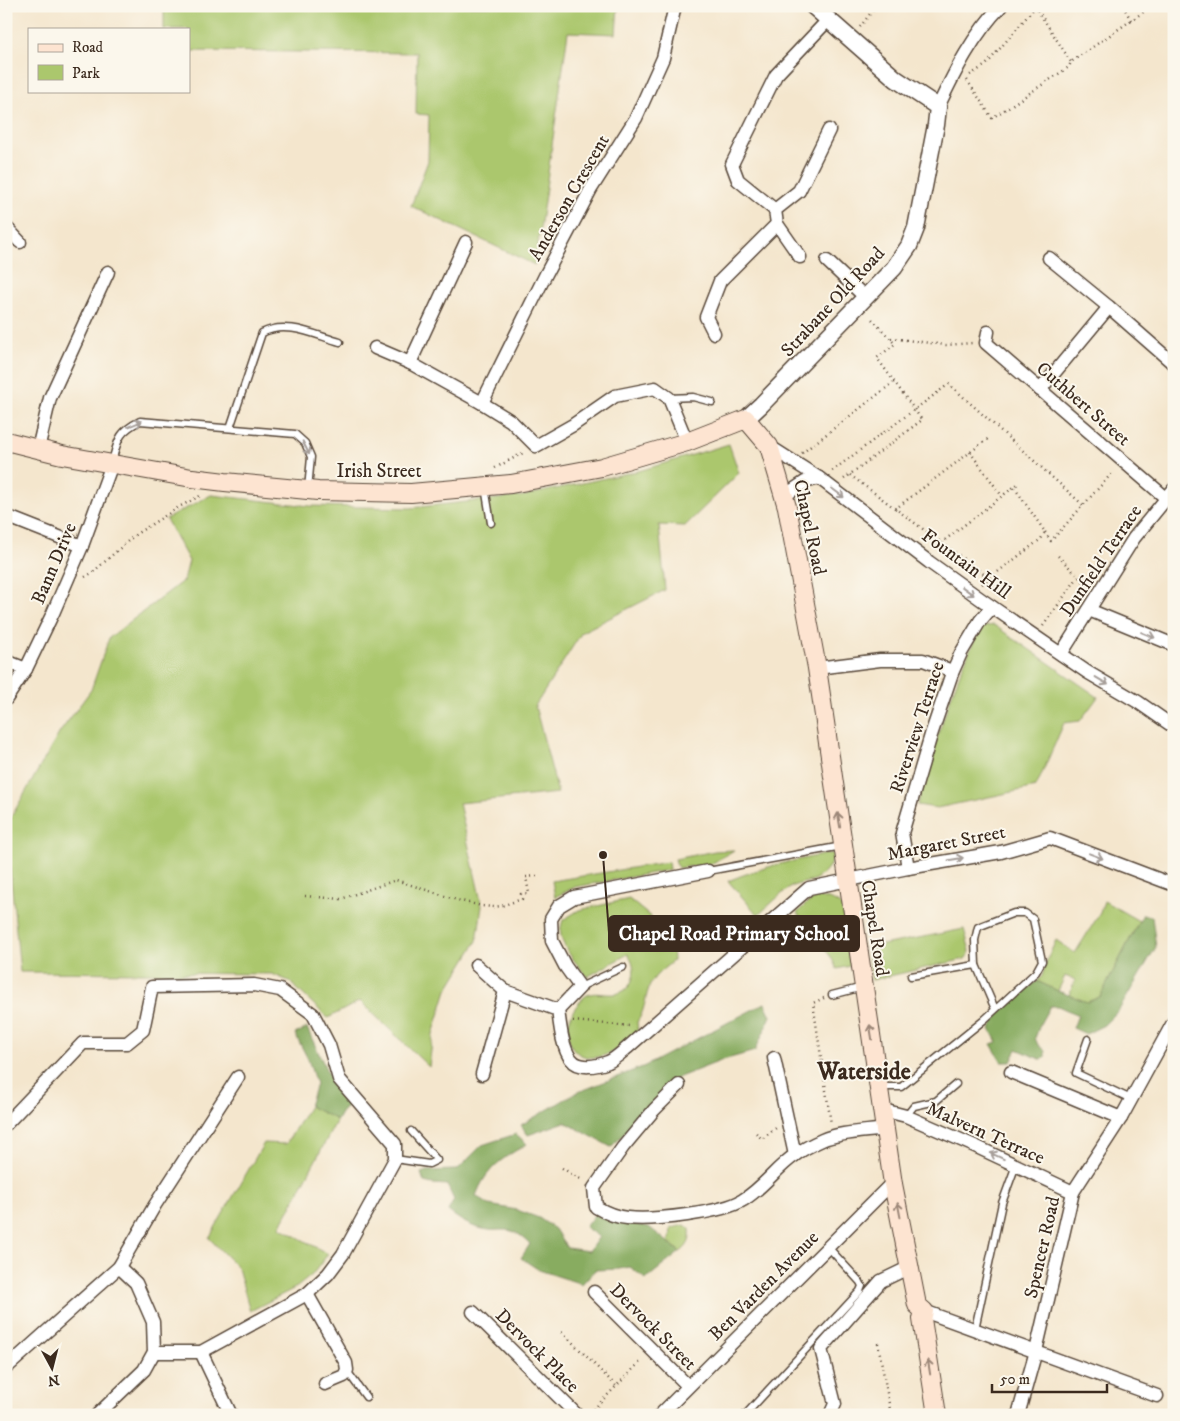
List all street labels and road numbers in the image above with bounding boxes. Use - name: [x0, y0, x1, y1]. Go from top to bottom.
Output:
- street label: Anderson Crescent: [524, 131, 615, 265]
- street label: Strabane Old Road: [776, 242, 890, 362]
- street label: Cuthbert Street: [1031, 357, 1135, 451]
- street label: Irish Street: [336, 460, 422, 483]
- street label: Chapel Road: [788, 477, 831, 578]
- street label: Dunfield Terrace: [1055, 501, 1147, 621]
- street label: Bann Drive: [27, 519, 82, 608]
- street label: Fountain Hill: [917, 524, 1015, 604]
- street label: Riverview Terrace: [885, 659, 950, 796]
- street label: Margaret Street: [885, 821, 1007, 866]
- street label: Chapel Road: [856, 878, 894, 979]
- street label: Malvern Terrace: [923, 1097, 1048, 1170]
- street label: Spencer Road: [1020, 1194, 1065, 1300]
- street label: Ben Varden Avenue: [704, 1226, 824, 1346]
- street label: Dervock Street: [605, 1279, 701, 1375]
- street label: Dervock Place: [490, 1304, 584, 1398]

